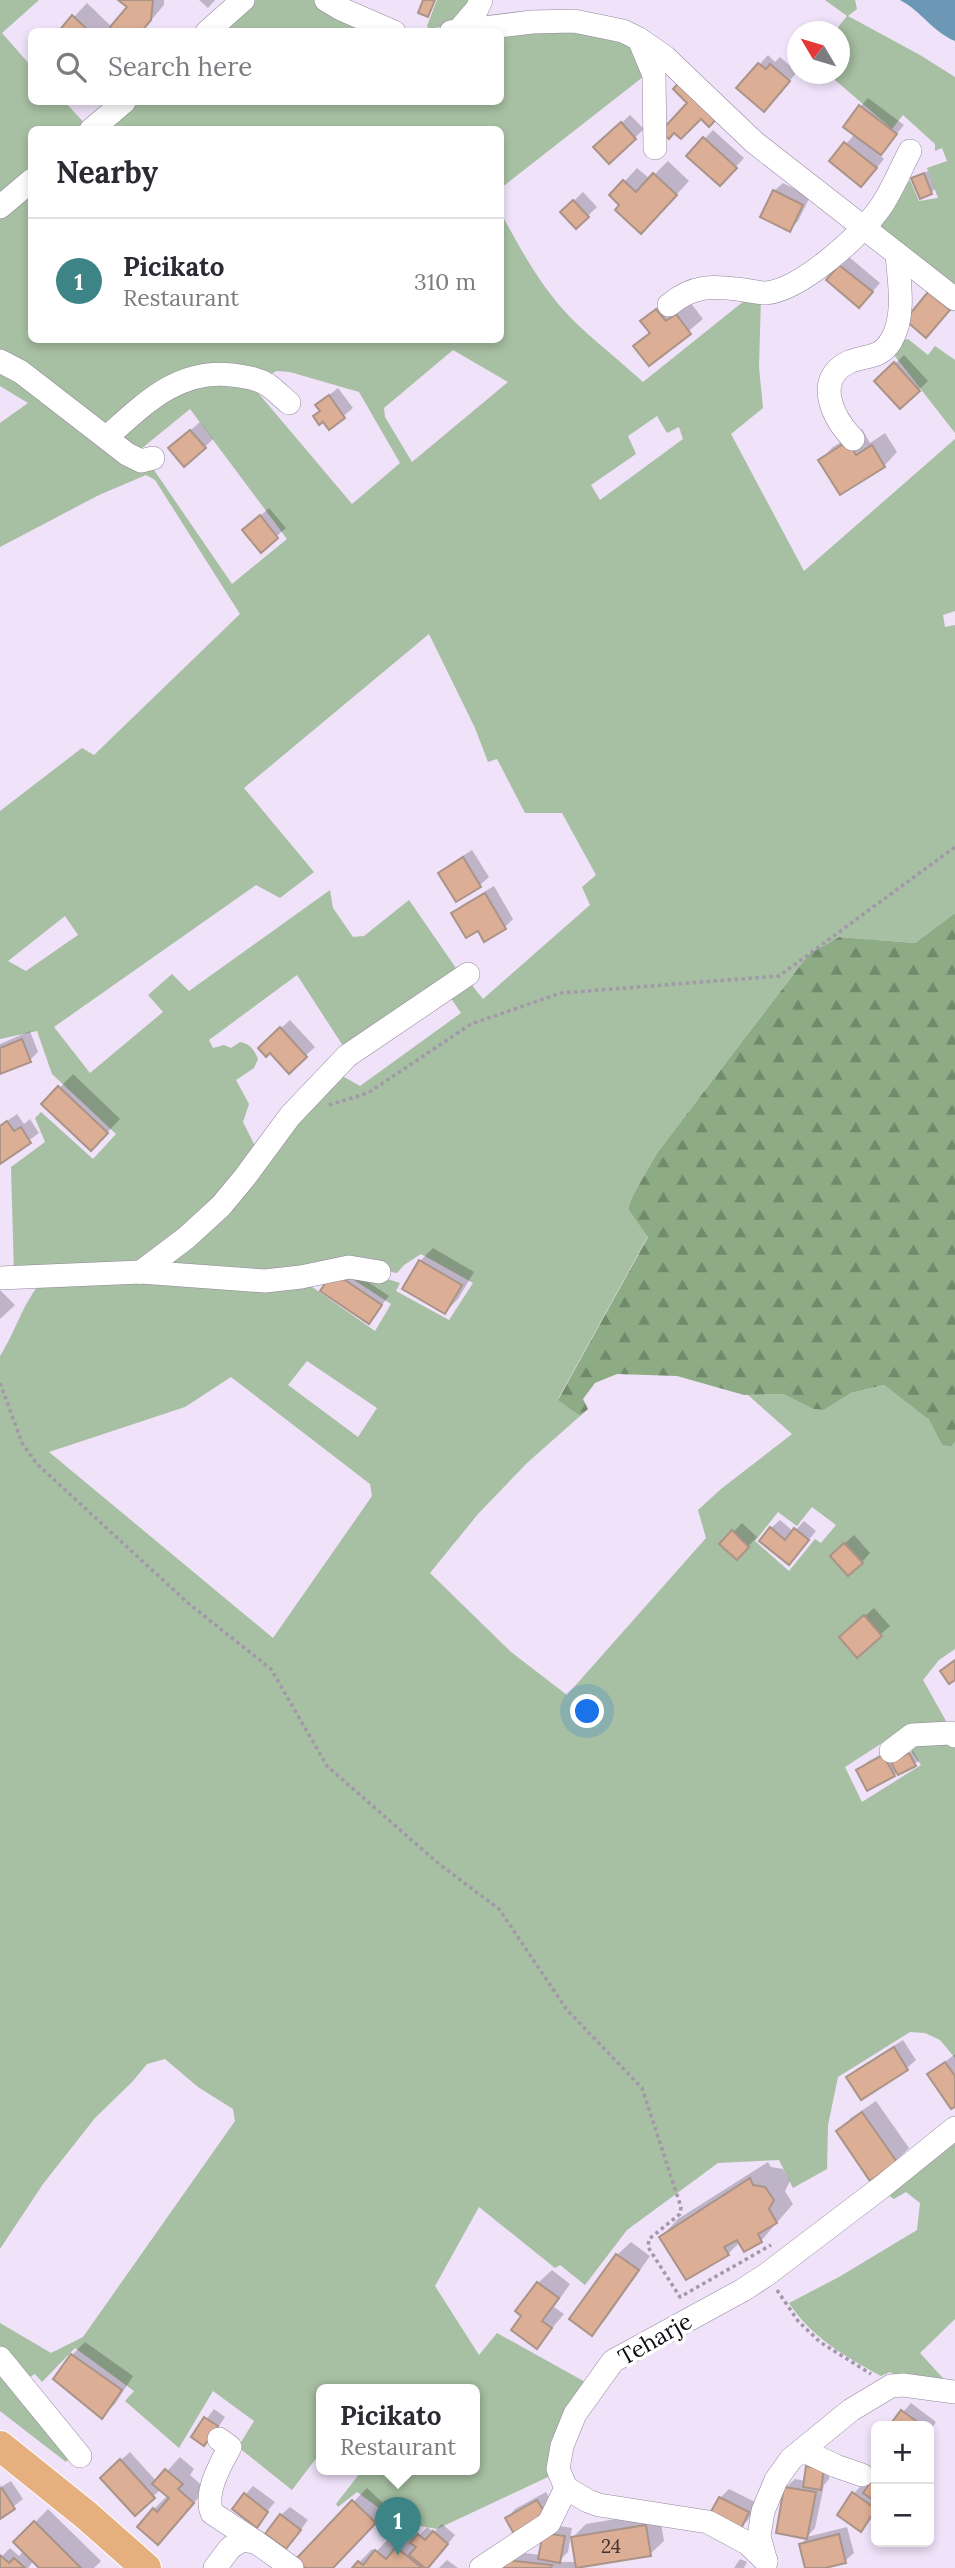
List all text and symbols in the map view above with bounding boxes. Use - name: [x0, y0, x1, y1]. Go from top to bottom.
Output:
- north arrow: [787, 21, 850, 84]
- search box: [28, 28, 504, 105]
- icon: search: [52, 48, 90, 86]
- text: Search here: [108, 50, 252, 83]
- text: Nearby: [56, 153, 158, 191]
- text: Picikato: [123, 250, 224, 283]
- text: 1: [74, 267, 84, 296]
- text: 310 m: [414, 267, 476, 296]
- text: Restaurant: [123, 283, 239, 312]
- your location: [570, 1694, 604, 1728]
- street label: Teharje: [613, 2306, 697, 2371]
- popup: [316, 2384, 480, 2475]
- text: Picikato: [340, 2399, 441, 2432]
- map controls: [871, 2421, 934, 2547]
- button: +: [871, 2421, 934, 2484]
- text: Restaurant: [340, 2432, 456, 2461]
- button: −: [871, 2484, 934, 2547]
- pin: 1: [375, 2497, 421, 2555]
- house number: 24: [601, 2534, 621, 2558]

